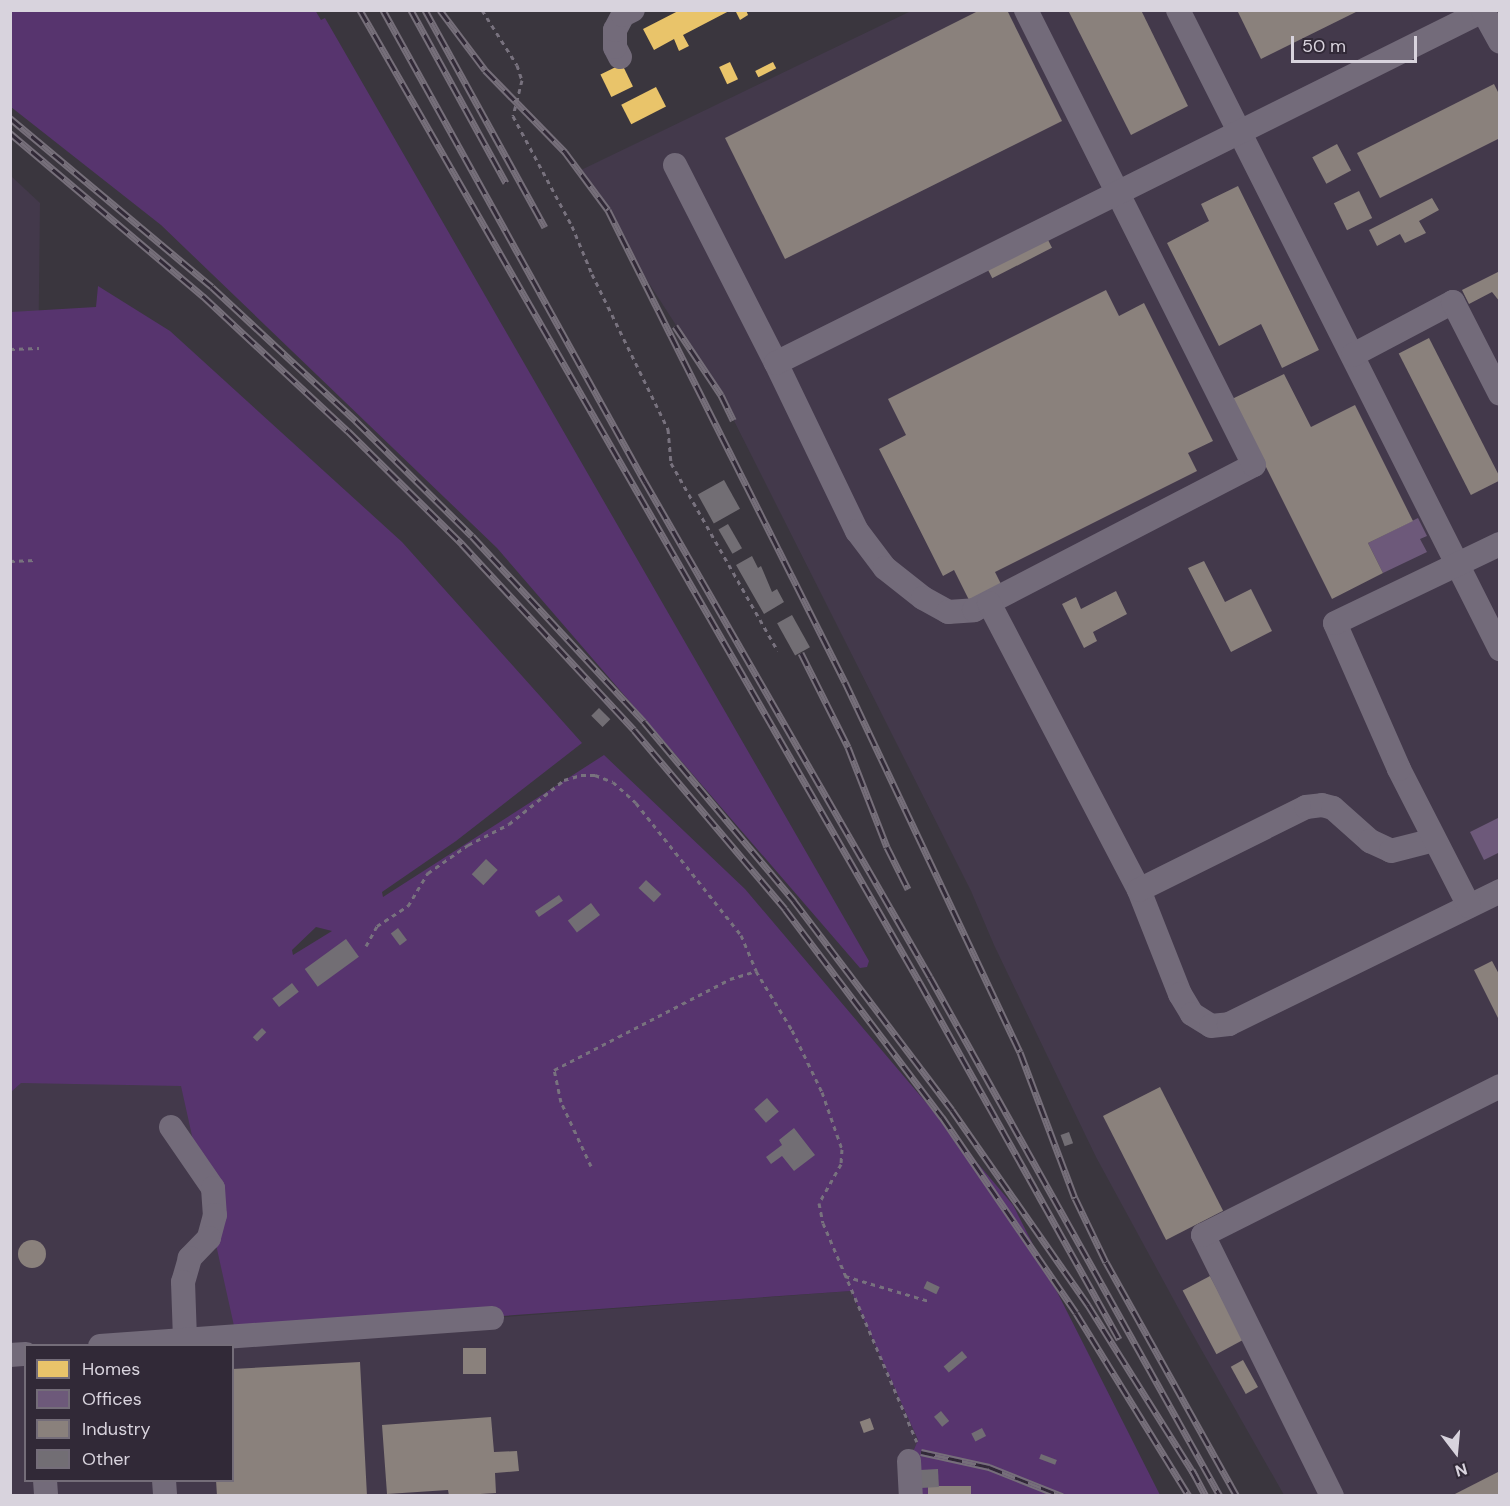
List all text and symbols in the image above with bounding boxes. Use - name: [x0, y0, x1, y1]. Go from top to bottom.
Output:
- scale bar: [1294, 24, 1420, 62]
- text: 50 m: [1302, 34, 1346, 58]
- legend: [24, 1344, 234, 1482]
- text: Homes: [82, 1357, 140, 1381]
- text: Offices: [82, 1387, 142, 1411]
- text: Industry: [82, 1417, 151, 1441]
- north arrow: [1426, 1422, 1486, 1482]
- text: Other: [82, 1447, 130, 1471]
- text: N: [1453, 1458, 1470, 1481]

